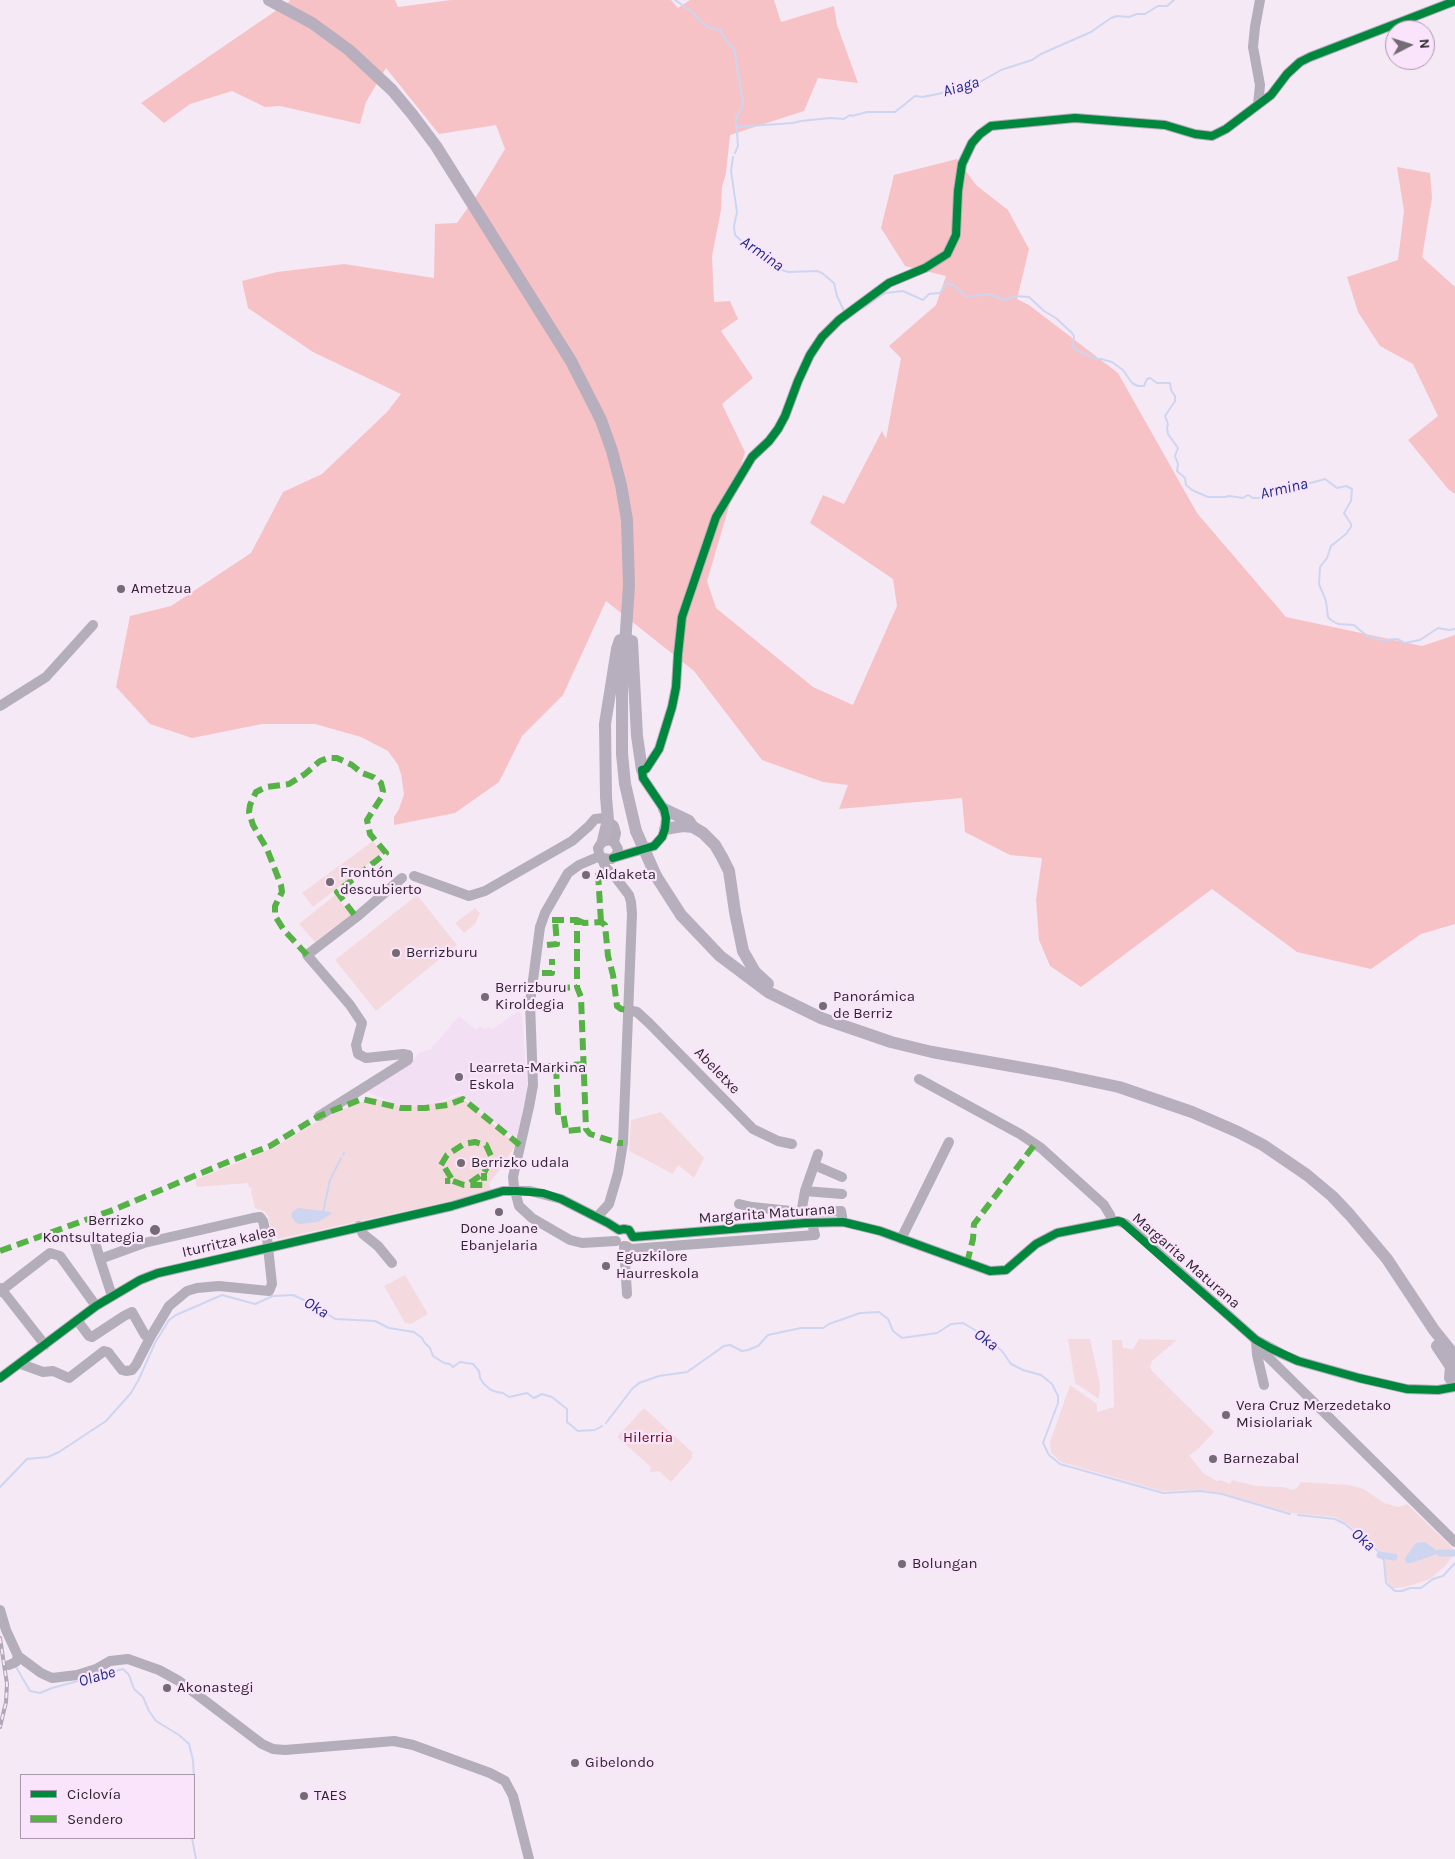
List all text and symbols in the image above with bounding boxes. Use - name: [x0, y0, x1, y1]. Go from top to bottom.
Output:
- north arrow: [1385, 20, 1435, 70]
- text: N: [1416, 38, 1433, 49]
- water label: Aiaga: [941, 73, 981, 101]
- water label: Armina: [737, 232, 787, 276]
- water label: Armina: [1258, 474, 1310, 504]
- place label: Ametzua: [131, 580, 191, 598]
- marker: Ametzua: [115, 583, 127, 595]
- place label: Frontón descubierto: [340, 864, 422, 899]
- place label: Aldaketa: [596, 866, 656, 884]
- marker: Aldaketa: [580, 869, 592, 881]
- marker: Frontón descubierto: [324, 876, 336, 888]
- place label: Berrizburu: [406, 944, 478, 962]
- marker: Berrizburu: [390, 947, 402, 959]
- place label: Berrizburu Kiroldegia: [495, 979, 567, 1014]
- place label: Panorámica de Berriz: [833, 988, 915, 1023]
- marker: Berrizburu Kiroldegia: [479, 991, 491, 1003]
- marker: Panorámica de Berriz: [817, 1000, 829, 1012]
- street label: Abeletxe: [690, 1044, 744, 1098]
- place label: Learreta-Markina Eskola: [469, 1059, 586, 1094]
- marker: Learreta-Markina Eskola: [453, 1071, 465, 1083]
- place label: Berrizko udala: [471, 1154, 569, 1172]
- marker: Berrizko udala: [455, 1157, 467, 1169]
- street label: Margarita Maturana: [698, 1200, 836, 1228]
- marker: Done Joane Ebanjelaria: [493, 1206, 505, 1218]
- street label: Margarita Maturana: [1128, 1209, 1244, 1313]
- place label: Berrizko Kontsultategia: [42, 1212, 144, 1247]
- place label: Done Joane Ebanjelaria: [460, 1220, 538, 1255]
- street label: Iturritza kalea: [180, 1222, 278, 1262]
- marker: Berrizko Kontsultategia: [148, 1223, 162, 1237]
- place label: Eguzkilore Haurreskola: [616, 1248, 699, 1283]
- marker: Eguzkilore Haurreskola: [600, 1260, 612, 1272]
- water label: Oka: [300, 1293, 332, 1323]
- water label: Oka: [970, 1325, 1002, 1355]
- place label: Vera Cruz Merzedetako Misiolariak: [1236, 1397, 1391, 1432]
- marker: Vera Cruz Merzedetako Misiolariak: [1220, 1409, 1232, 1421]
- park label: Hilerria: [623, 1429, 673, 1447]
- place label: Barnezabal: [1223, 1450, 1299, 1468]
- marker: Barnezabal: [1207, 1453, 1219, 1465]
- water label: Oka: [1347, 1524, 1379, 1556]
- place label: Bolungan: [912, 1555, 978, 1573]
- marker: Bolungan: [896, 1558, 908, 1570]
- water label: Olabe: [76, 1663, 118, 1691]
- place label: Akonastegi: [177, 1679, 254, 1697]
- marker: Akonastegi: [161, 1682, 173, 1694]
- place label: Gibelondo: [585, 1754, 654, 1772]
- marker: Gibelondo: [569, 1757, 581, 1769]
- legend: [20, 1774, 195, 1839]
- text: Ciclovía: [67, 1785, 121, 1803]
- place label: TAES: [314, 1787, 347, 1805]
- marker: TAES: [298, 1790, 310, 1802]
- text: Sendero: [67, 1810, 123, 1828]

